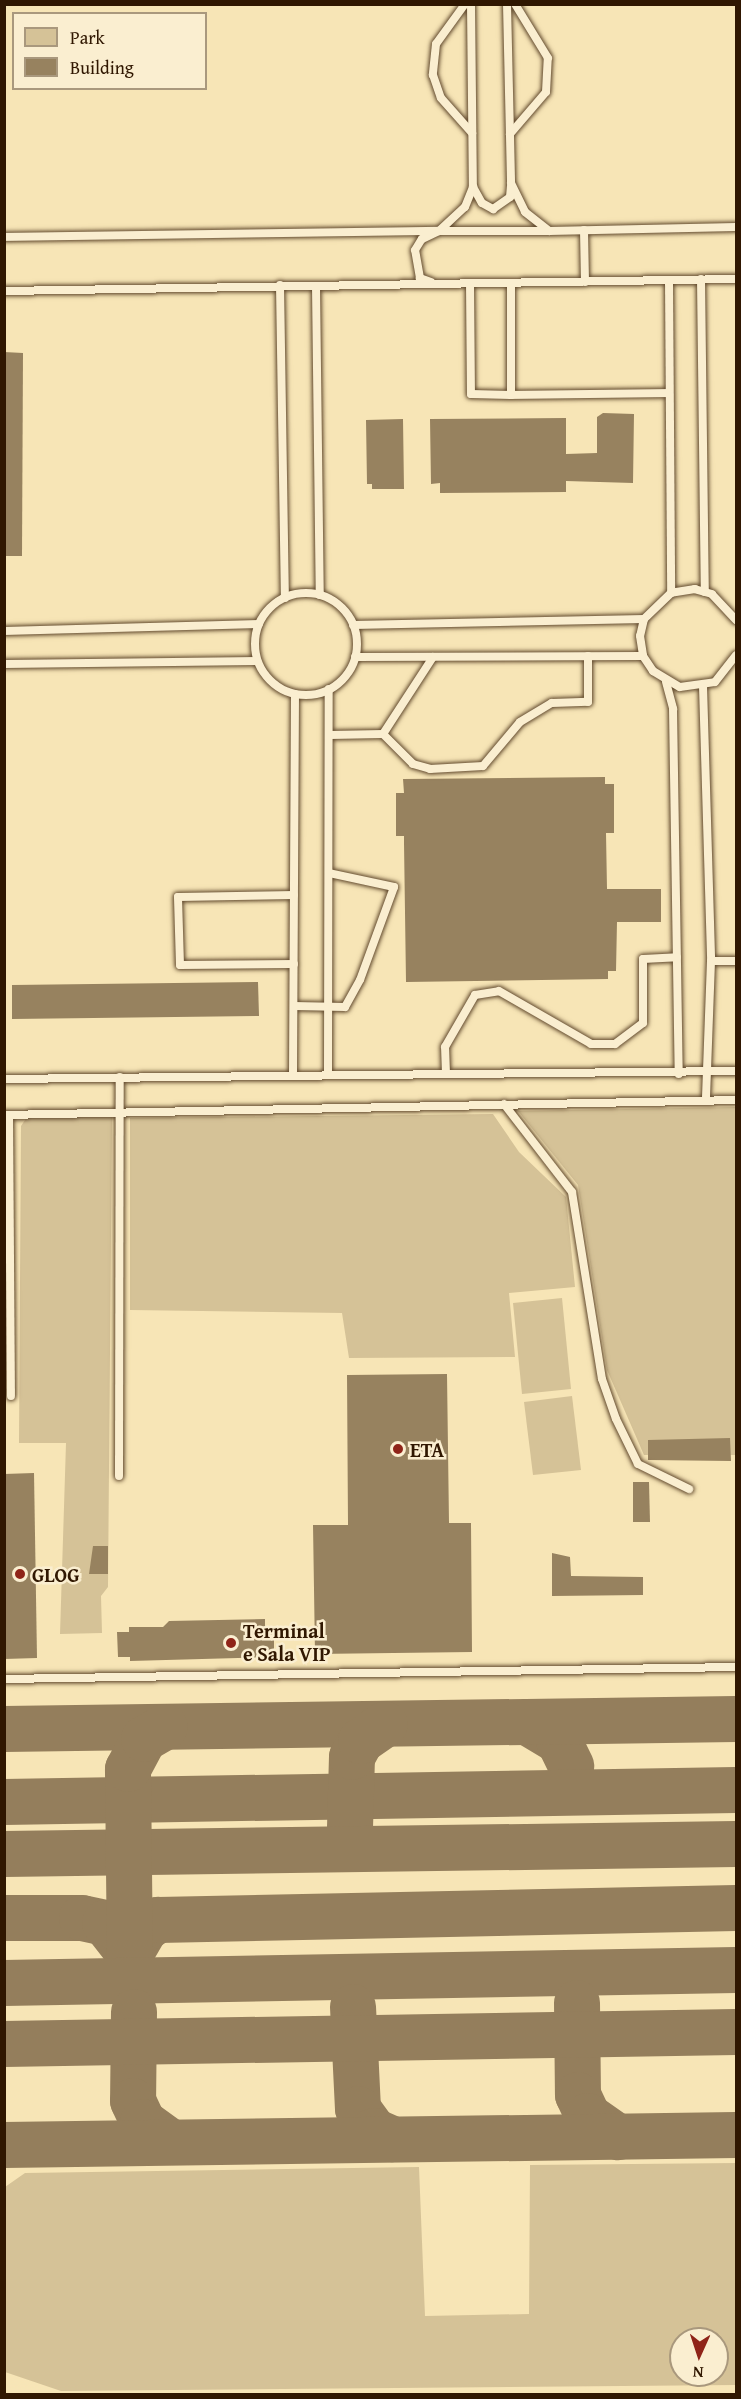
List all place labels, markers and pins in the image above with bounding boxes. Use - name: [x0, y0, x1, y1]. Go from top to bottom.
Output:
- place label: ETA: [410, 1437, 444, 1461]
- marker: ETA: [391, 1442, 405, 1456]
- place label: GLOG: [32, 1562, 79, 1586]
- marker: GLOG: [13, 1567, 27, 1581]
- place label: Terminal e Sala VIP: [243, 1619, 331, 1666]
- marker: Terminal e Sala VIP: [224, 1636, 238, 1650]

